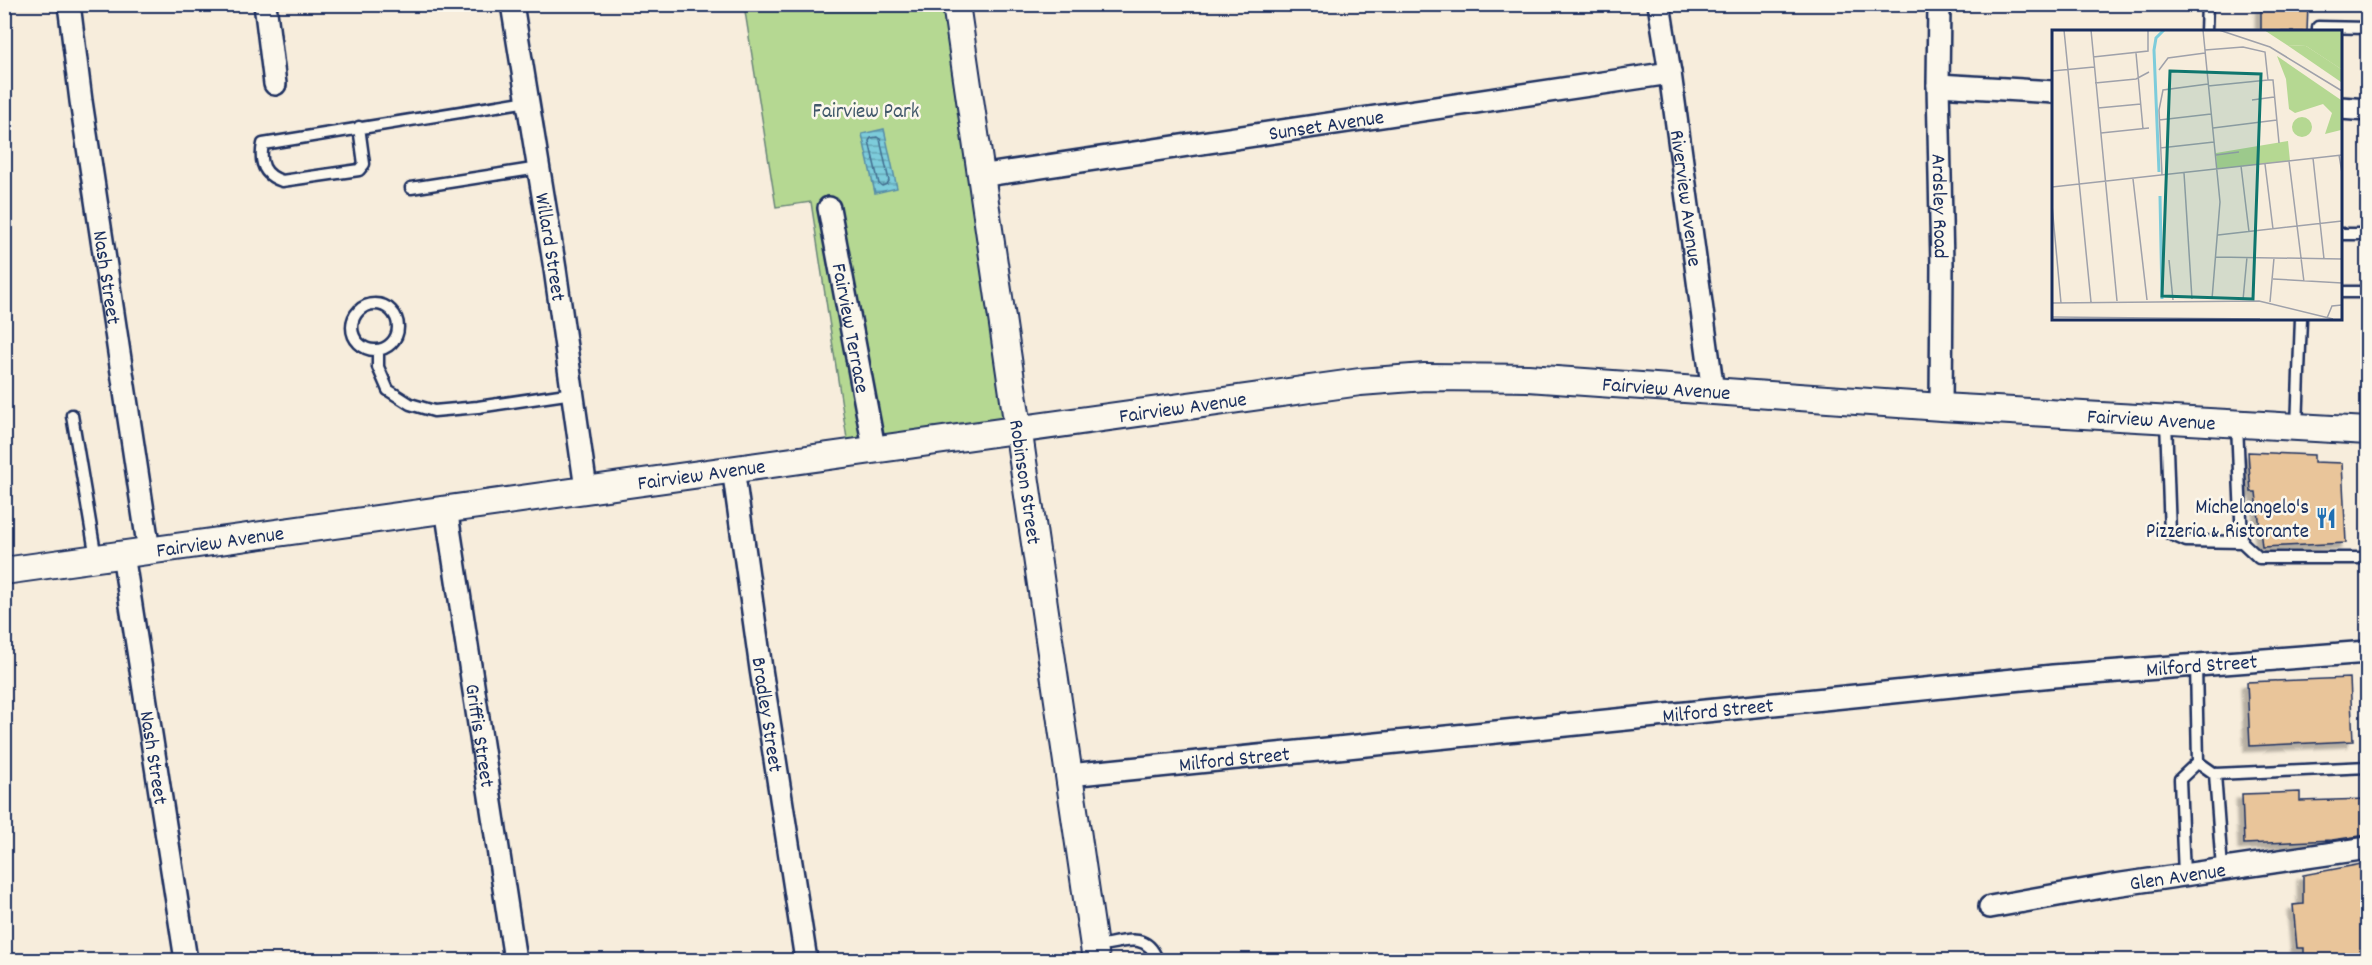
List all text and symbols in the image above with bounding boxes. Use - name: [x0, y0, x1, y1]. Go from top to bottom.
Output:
- inset map: [2052, 30, 2342, 320]
- park label: Fairview Park: [813, 98, 919, 128]
- street label: Sunset Avenue: [1267, 104, 1386, 151]
- street label: Riverview Avenue: [1660, 128, 1708, 269]
- street label: Ardsley Road: [1922, 153, 1954, 259]
- street label: Willard Street: [525, 191, 571, 304]
- street label: Nash Street: [83, 229, 127, 327]
- street label: Fairview Terrace: [822, 261, 875, 396]
- street label: Fairview Avenue: [1601, 371, 1731, 410]
- street label: Fairview Avenue: [1117, 386, 1249, 433]
- street label: Fairview Avenue: [2086, 403, 2216, 440]
- street label: Robinson Street: [999, 418, 1047, 547]
- street label: Fairview Avenue: [636, 453, 767, 501]
- place label: Michelangelo's Pizzeria & Ristorante: [2146, 494, 2309, 548]
- restaurant icon: Michelangelo's Pizzeria & Ristorante: [2314, 506, 2338, 530]
- street label: Fairview Avenue: [155, 520, 286, 568]
- street label: Milford Street: [2145, 648, 2259, 687]
- street label: Bradley Street: [742, 655, 789, 775]
- street label: Griffis Street: [455, 682, 500, 790]
- street label: Milford Street: [1661, 692, 1775, 733]
- street label: Nash Street: [130, 709, 174, 807]
- street label: Milford Street: [1178, 741, 1292, 782]
- street label: Glen Avenue: [2128, 857, 2228, 901]

